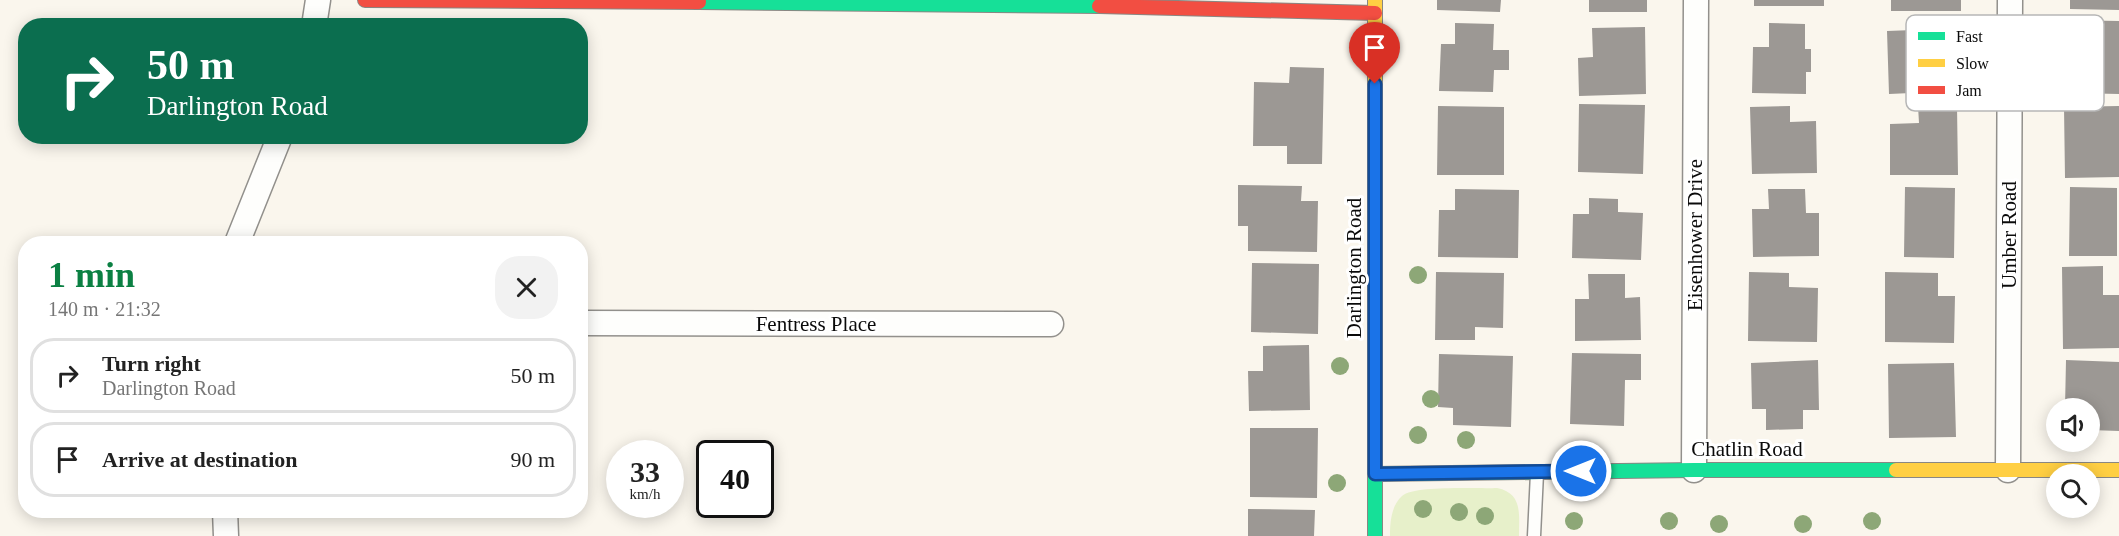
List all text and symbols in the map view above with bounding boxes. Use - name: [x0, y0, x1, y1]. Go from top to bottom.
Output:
- legend: [1906, 15, 2104, 111]
- pin: [1349, 22, 1400, 84]
- text: Fast: [1956, 28, 1983, 45]
- icon: arrive: [1358, 31, 1391, 64]
- icon: right: [48, 42, 126, 120]
- text: 50 m: [147, 42, 235, 88]
- text: Slow: [1956, 55, 1989, 72]
- text: Jam: [1956, 82, 1982, 99]
- text: Darlington Road: [147, 91, 328, 121]
- street label: Eisenhower Drive: [1683, 159, 1707, 311]
- street label: Umber Road: [1997, 181, 2021, 289]
- street label: Darlington Road: [1342, 197, 1366, 338]
- text: 1 min: [48, 255, 135, 295]
- button: close: [495, 256, 558, 319]
- text: 140 m · 21:32: [48, 298, 161, 320]
- street label: Fentress Place: [756, 312, 876, 336]
- text: Turn right: [102, 351, 201, 376]
- icon: right: [51, 359, 84, 392]
- text: 50 m: [510, 363, 555, 388]
- text: Darlington Road: [102, 377, 236, 399]
- map controls: [2046, 398, 2100, 518]
- button: sound: [2046, 398, 2100, 452]
- street label: Chatlin Road: [1691, 437, 1803, 461]
- position arrow: [1549, 439, 1613, 503]
- speed limit sign: 40: [696, 440, 774, 518]
- icon: arrive: [51, 443, 84, 476]
- text: Arrive at destination: [102, 447, 298, 472]
- text: 90 m: [510, 447, 555, 472]
- text: 33: [630, 455, 660, 488]
- button: search: [2046, 464, 2100, 518]
- text: km/h: [630, 486, 660, 502]

